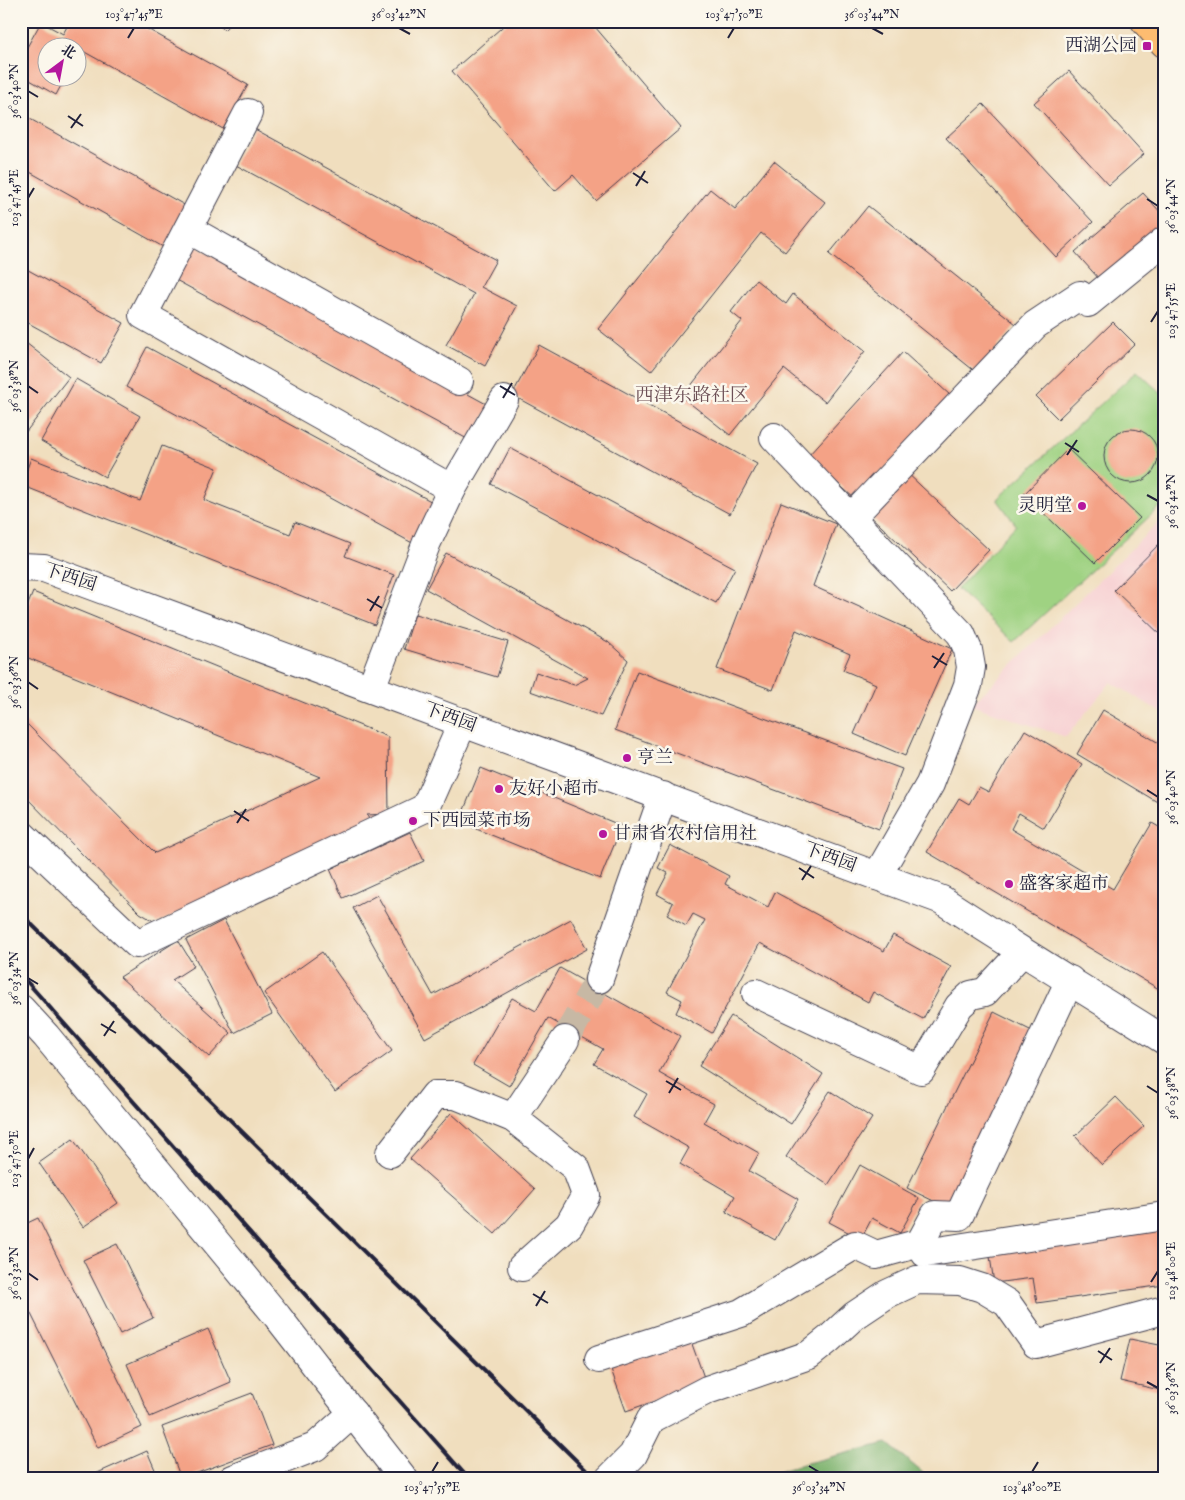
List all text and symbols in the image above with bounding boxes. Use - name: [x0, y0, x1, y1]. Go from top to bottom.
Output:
- text: 103°47'45"E: [105, 7, 163, 22]
- text: 36°03'42"N: [372, 7, 427, 22]
- text: 103°47'50"E: [705, 7, 763, 22]
- text: 36°03'44"N: [844, 7, 900, 22]
- place label: 西湖公园: [1065, 35, 1137, 58]
- north arrow: [38, 38, 88, 88]
- text: 北: [58, 40, 79, 63]
- marker: 西湖公园: [1141, 40, 1153, 52]
- text: 36°03'40"N: [7, 63, 22, 119]
- text: 103°47'45"E: [7, 169, 22, 227]
- text: 36°03'44"N: [1164, 178, 1179, 234]
- text: 103°47'55"E: [1164, 283, 1179, 339]
- text: 36°03'38"N: [7, 359, 22, 412]
- district label: 西津东路社区: [635, 384, 749, 408]
- text: 36°03'42"N: [1164, 473, 1179, 528]
- place label: 灵明堂: [1018, 495, 1072, 518]
- marker: 灵明堂: [1076, 500, 1088, 512]
- street label: 下西园: [41, 559, 99, 597]
- text: 36°03'36"N: [7, 655, 22, 708]
- street label: 下西园: [421, 698, 479, 738]
- place label: 亨兰: [637, 747, 673, 770]
- marker: 亨兰: [621, 752, 633, 764]
- text: 36°03'40"N: [1164, 769, 1179, 825]
- place label: 友好小超市: [509, 778, 599, 801]
- marker: 友好小超市: [493, 783, 505, 795]
- place label: 下西园菜市场: [423, 810, 531, 833]
- marker: 下西园菜市场: [407, 815, 419, 827]
- place label: 甘肃省农村信用社: [613, 823, 757, 846]
- marker: 甘肃省农村信用社: [597, 828, 609, 840]
- street label: 下西园: [801, 838, 859, 878]
- place label: 盛客家超市: [1019, 873, 1109, 896]
- marker: 盛客家超市: [1003, 878, 1015, 890]
- text: 36°03'34"N: [7, 951, 22, 1005]
- text: 36°03'38"N: [1164, 1066, 1179, 1119]
- text: 103°47'50"E: [7, 1130, 22, 1188]
- text: 103°48'00"E: [1164, 1242, 1179, 1300]
- text: 36°03'32"N: [7, 1246, 22, 1300]
- text: 36°03'36"N: [1164, 1361, 1179, 1414]
- text: 103°47'55"E: [404, 1480, 460, 1495]
- text: 36°03'34"N: [792, 1480, 846, 1495]
- text: 103°48'00"E: [1003, 1480, 1061, 1495]

